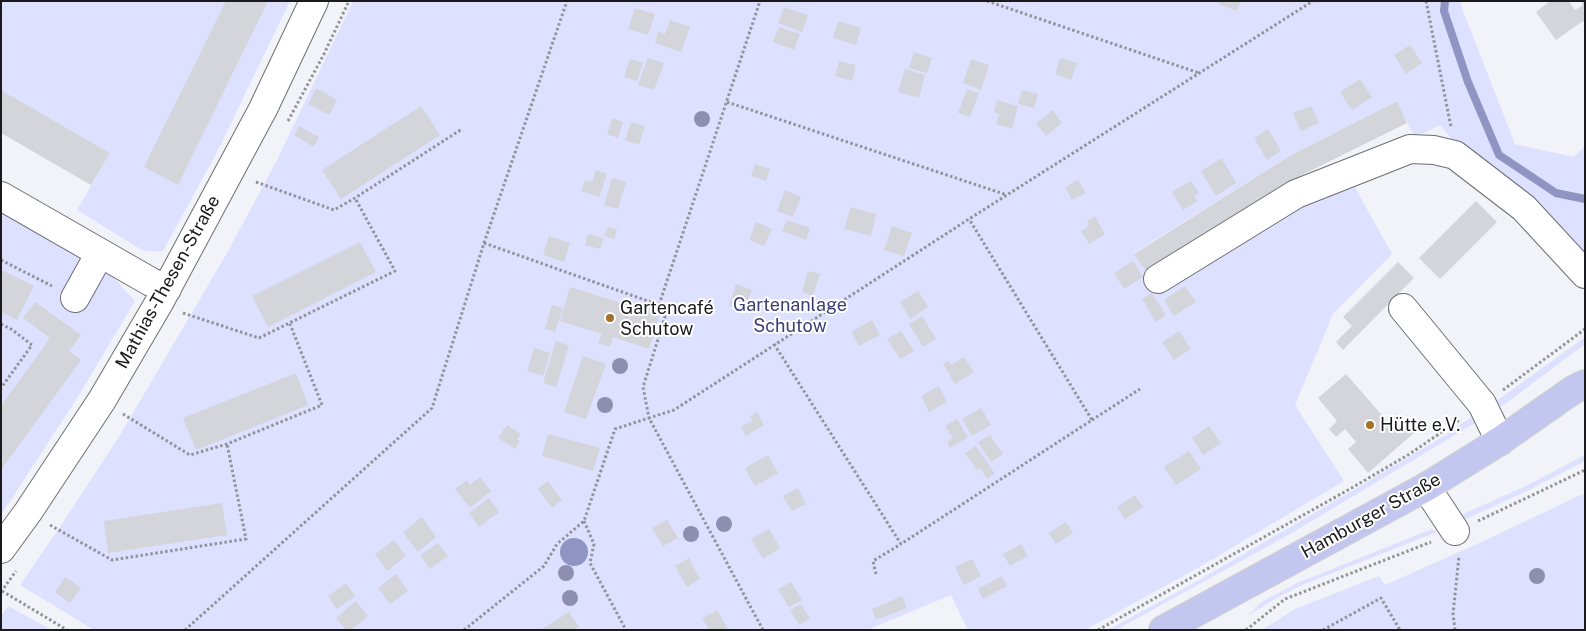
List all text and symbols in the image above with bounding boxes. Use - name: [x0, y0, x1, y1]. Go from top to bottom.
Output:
- street label: Mathias-Thesen-Straße: [111, 192, 225, 372]
- park label: Gartenanlage Schutow: [733, 294, 847, 336]
- place label: Gartencafé Schutow: [620, 297, 714, 340]
- marker: Gartencafé Schutow: [604, 312, 616, 324]
- place label: Hütte e.V.: [1380, 414, 1460, 436]
- marker: Hütte e.V.: [1364, 419, 1376, 431]
- street label: Hamburger Straße: [1298, 469, 1444, 563]

